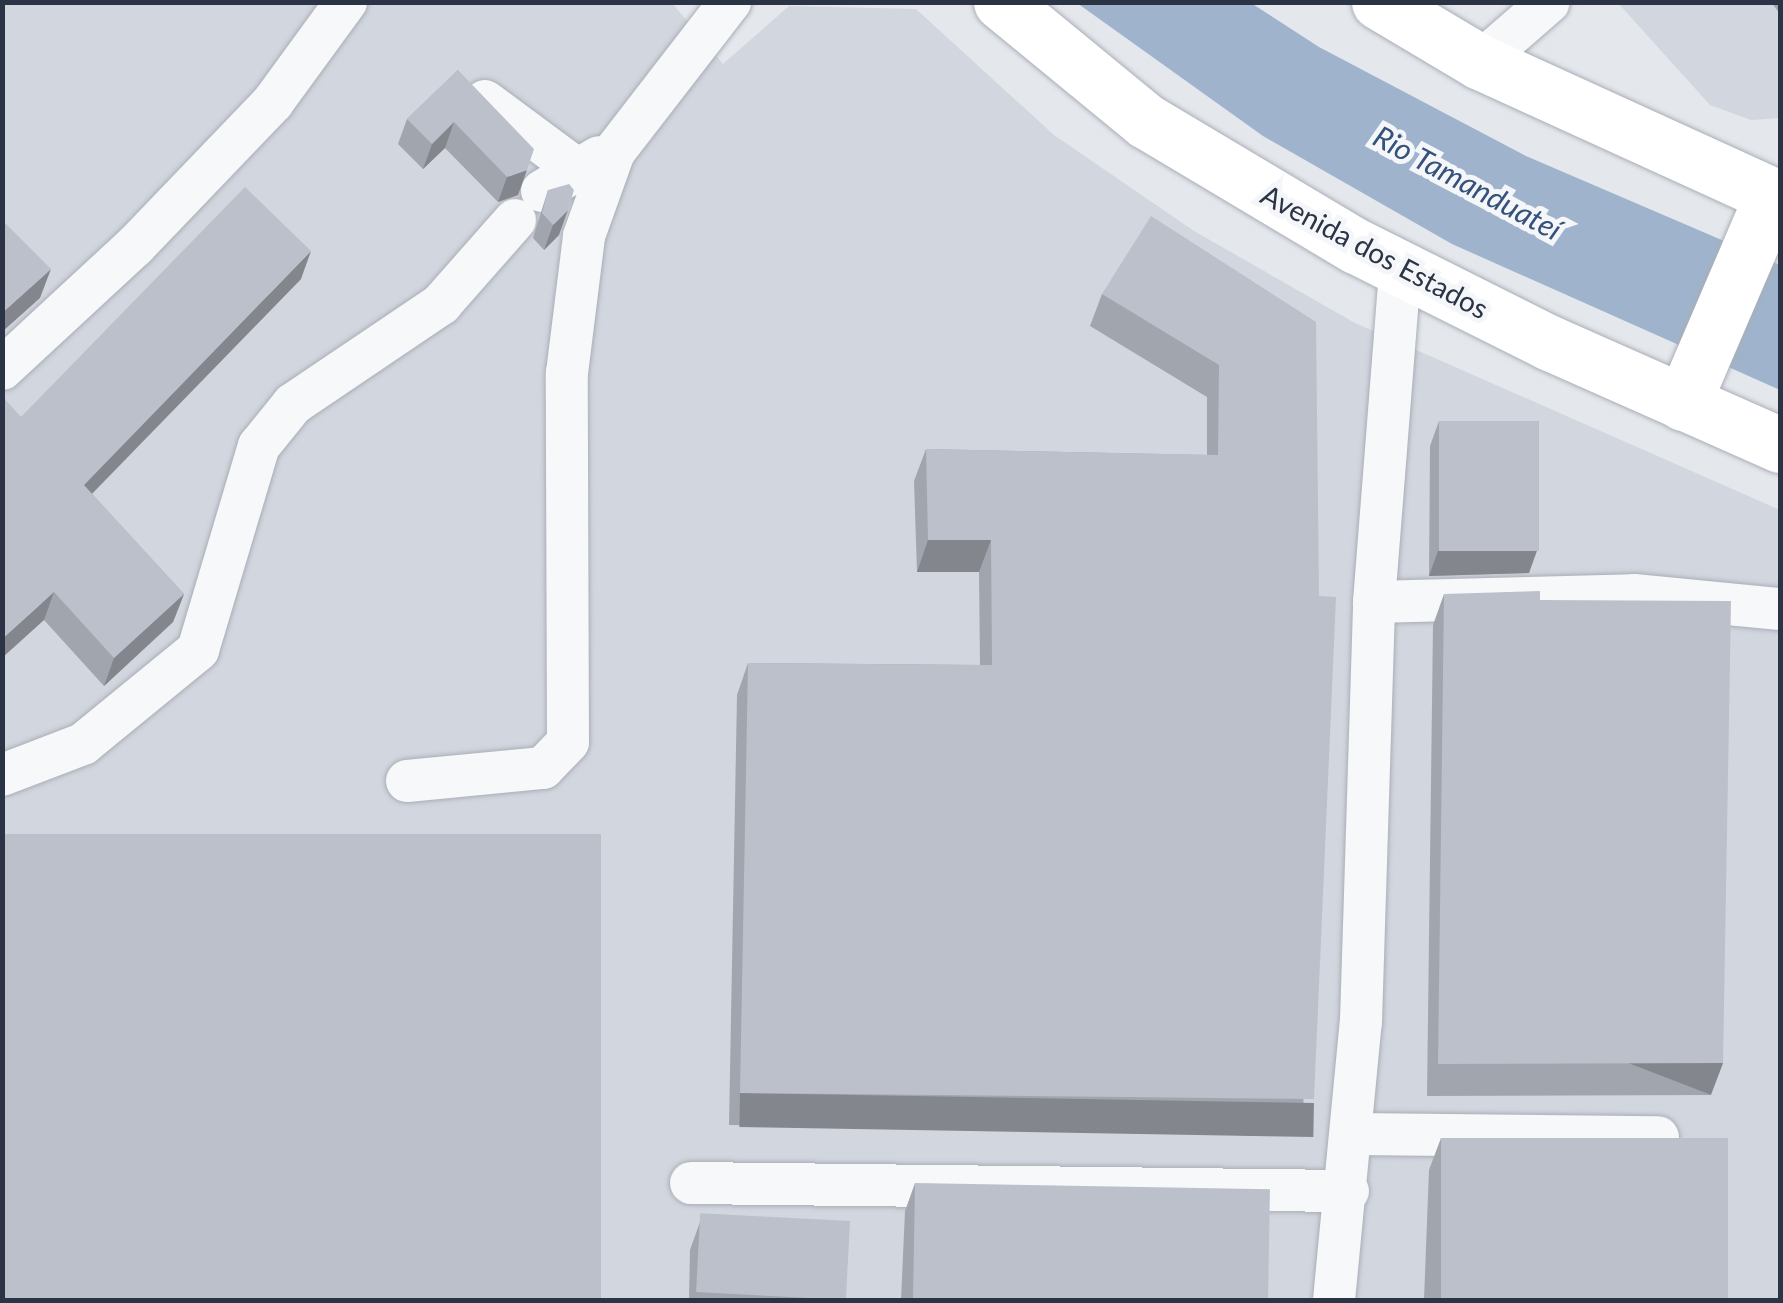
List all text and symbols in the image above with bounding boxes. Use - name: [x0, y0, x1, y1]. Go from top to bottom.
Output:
- water label: Rio Tamanduateí: [1367, 117, 1569, 247]
- street label: Avenida dos Estados: [1256, 177, 1494, 325]

